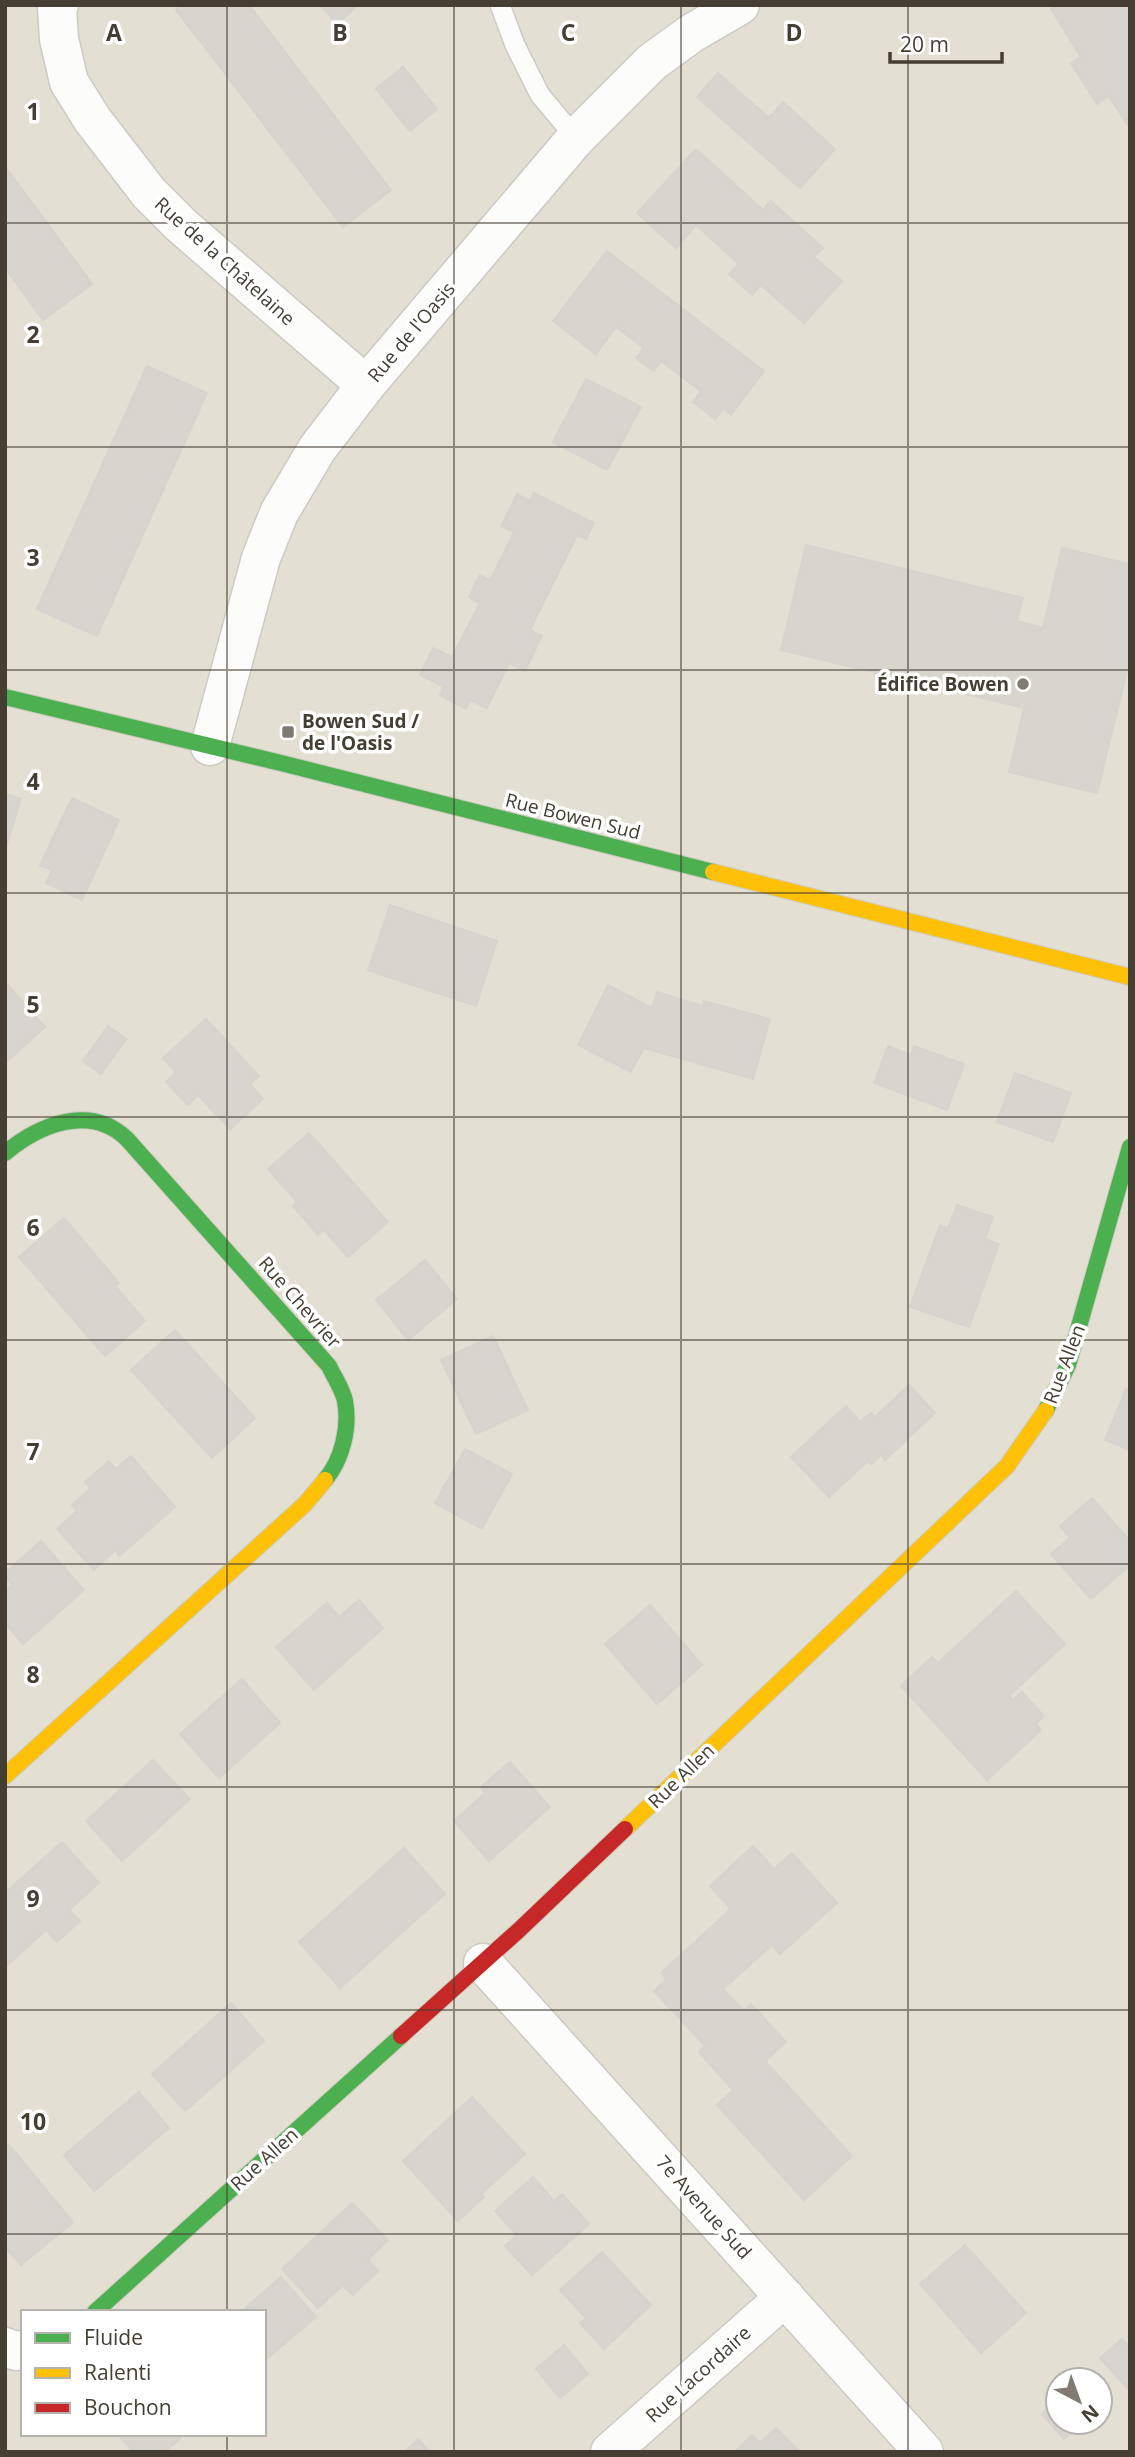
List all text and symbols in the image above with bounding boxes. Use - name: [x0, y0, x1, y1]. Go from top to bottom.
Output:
- text: A: [106, 16, 122, 48]
- text: B: [332, 16, 348, 48]
- text: C: [561, 16, 575, 48]
- text: D: [785, 16, 803, 48]
- scale bar: [890, 21, 1002, 65]
- text: 20 m: [900, 30, 949, 58]
- text: 1: [26, 95, 40, 127]
- street label: Rue de la Châtelaine: [149, 191, 301, 331]
- street label: Rue de l'Oasis: [361, 276, 461, 388]
- text: 2: [26, 318, 40, 350]
- text: 3: [26, 541, 40, 573]
- place label: Édifice Bowen: [877, 671, 1009, 697]
- marker: Édifice Bowen: [1015, 676, 1031, 692]
- place label: Bowen Sud / de l'Oasis: [302, 708, 419, 756]
- marker: Bowen Sud / de l'Oasis: [280, 724, 296, 740]
- text: 4: [26, 765, 40, 797]
- street label: Rue Bowen Sud: [503, 787, 643, 845]
- text: 5: [26, 988, 40, 1020]
- text: 6: [26, 1211, 40, 1243]
- street label: Rue Chevrier: [253, 1251, 347, 1354]
- street label: Rue Allen: [1037, 1321, 1091, 1407]
- text: 7: [26, 1435, 40, 1467]
- text: 8: [26, 1658, 40, 1690]
- street label: Rue Allen: [642, 1738, 720, 1814]
- text: 9: [26, 1882, 40, 1914]
- text: 10: [20, 2105, 46, 2137]
- street label: Rue Allen: [224, 2122, 304, 2196]
- street label: 7e Avenue Sud: [650, 2150, 758, 2264]
- legend: [21, 2310, 266, 2436]
- street label: Rue Lacordaire: [640, 2320, 756, 2428]
- text: Fluide: [84, 2323, 143, 2351]
- text: Ralenti: [84, 2358, 151, 2386]
- north arrow: [1044, 2366, 1114, 2436]
- text: Bouchon: [84, 2393, 172, 2421]
- text: N: [1076, 2399, 1105, 2429]

